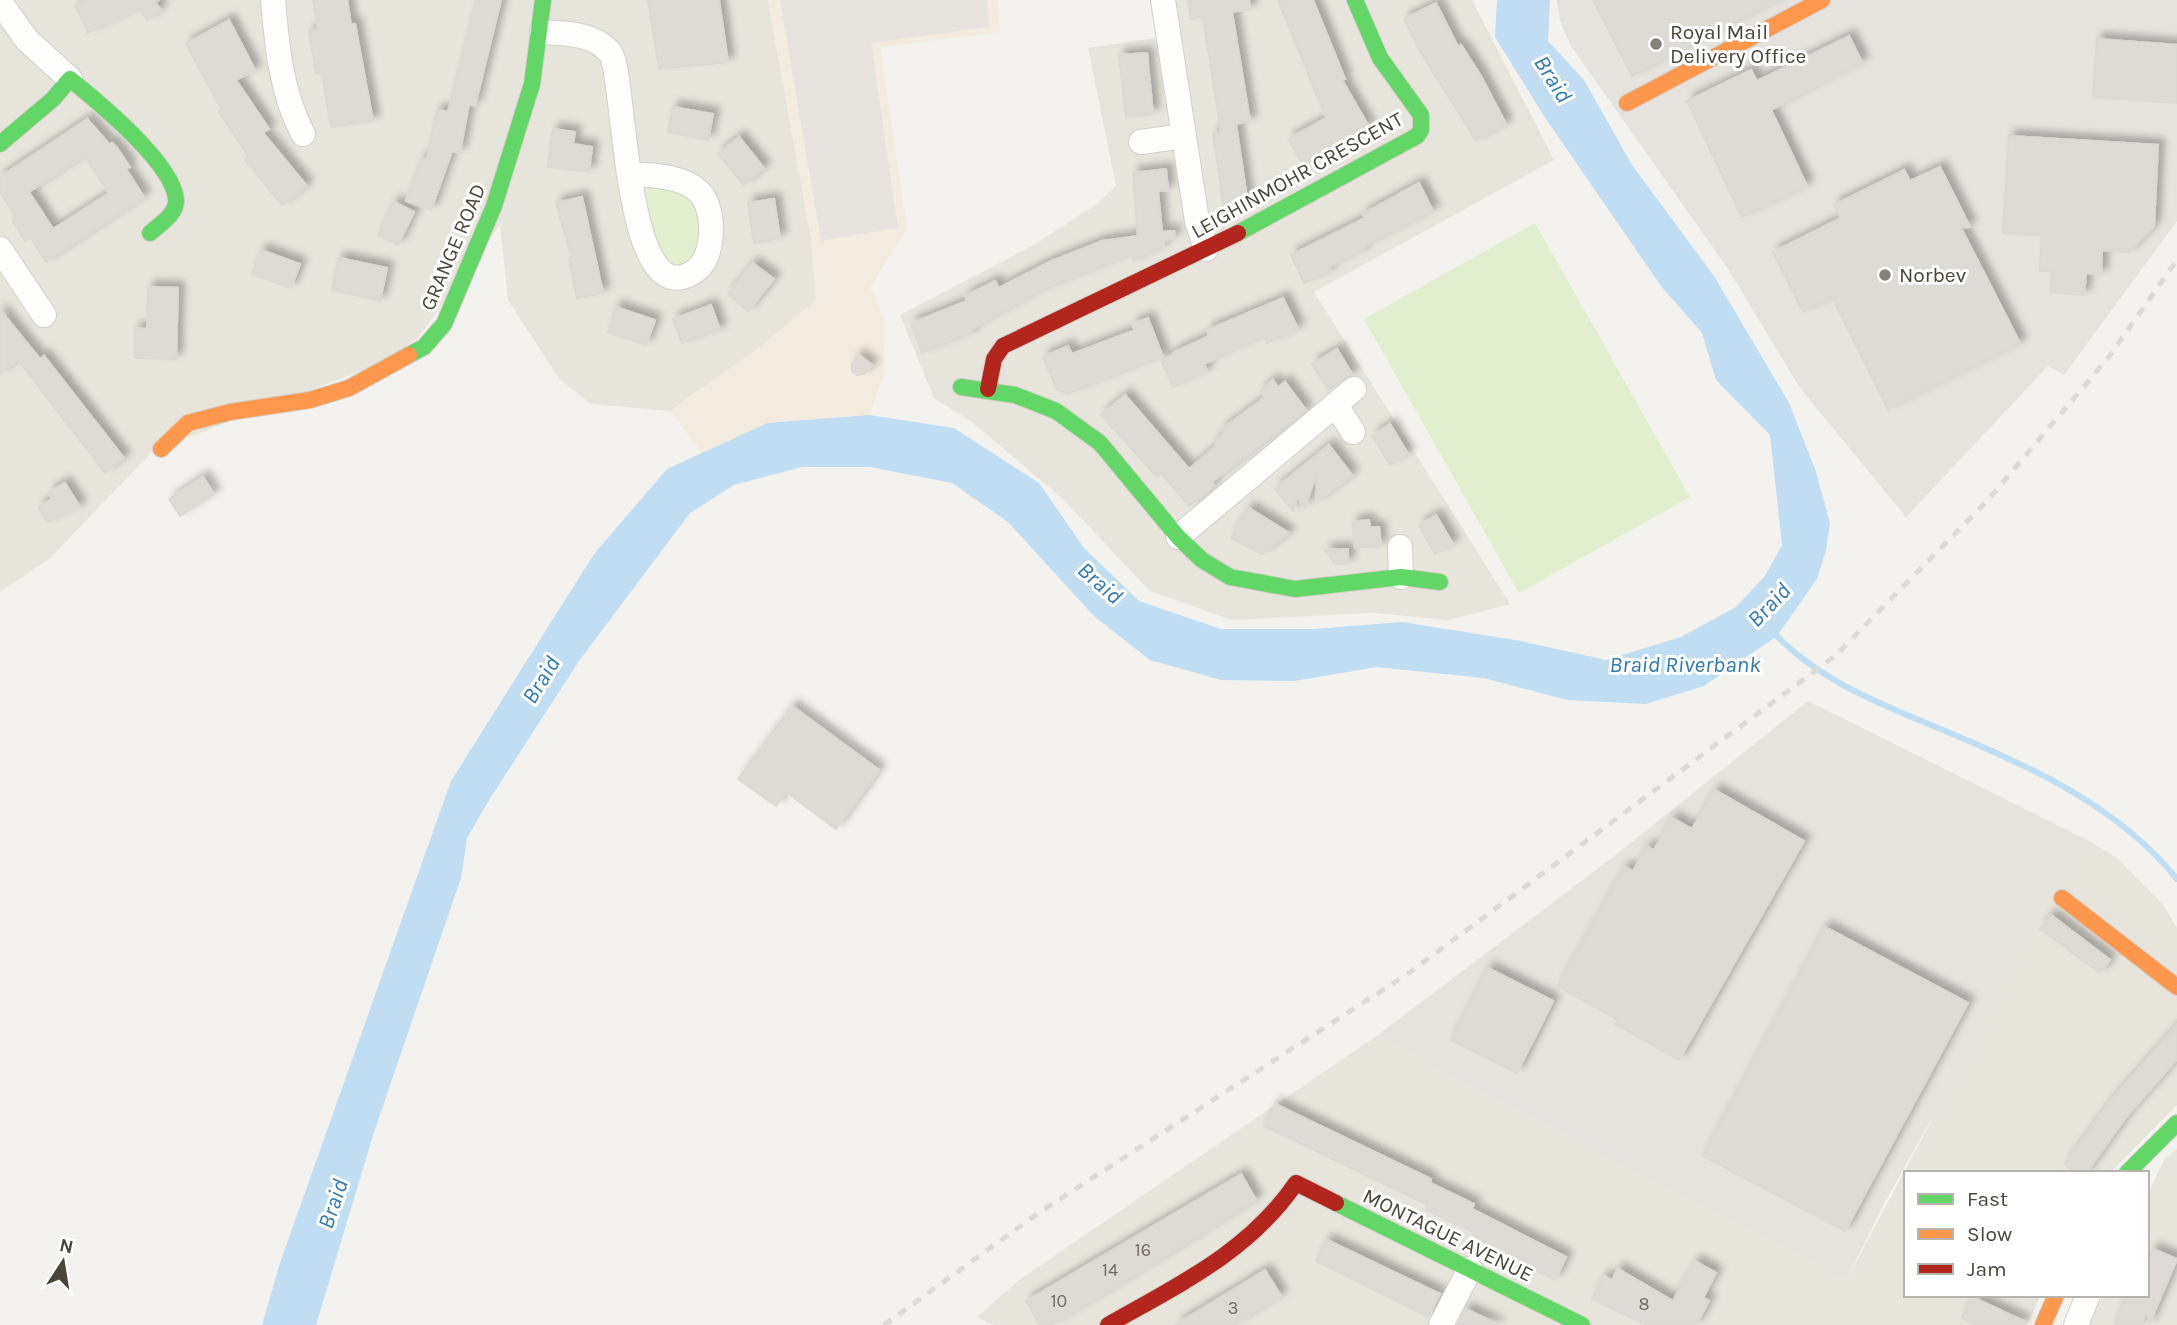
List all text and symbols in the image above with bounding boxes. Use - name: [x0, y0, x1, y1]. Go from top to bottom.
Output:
- place label: Royal Mail Delivery Office: [1670, 20, 1806, 68]
- marker: Royal Mail Delivery Office: [1648, 36, 1664, 52]
- water label: Braid: [1528, 50, 1578, 108]
- street label: LEIGHINMOHR CRESCENT: [1187, 107, 1407, 243]
- street label: GRANGE ROAD: [415, 180, 491, 314]
- place label: Norbev: [1899, 263, 1967, 287]
- marker: Norbev: [1877, 267, 1893, 283]
- water label: Braid: [1072, 556, 1128, 610]
- water label: Braid: [1742, 577, 1796, 633]
- water label: Braid: [516, 651, 566, 709]
- water label: Braid Riverbank: [1609, 651, 1761, 678]
- legend: [1904, 1171, 2149, 1297]
- water label: Braid: [312, 1176, 354, 1232]
- street label: MONTAGUE AVENUE: [1359, 1183, 1537, 1287]
- text: Fast: [1967, 1187, 2008, 1211]
- text: Slow: [1967, 1222, 2012, 1246]
- north arrow: [28, 1227, 98, 1297]
- text: N: [57, 1234, 75, 1259]
- house number: 16: [1135, 1239, 1151, 1261]
- text: Jam: [1967, 1257, 2007, 1281]
- house number: 14: [1102, 1259, 1118, 1281]
- house number: 10: [1051, 1290, 1067, 1312]
- house number: 8: [1638, 1293, 1650, 1315]
- house number: 3: [1228, 1297, 1238, 1319]

